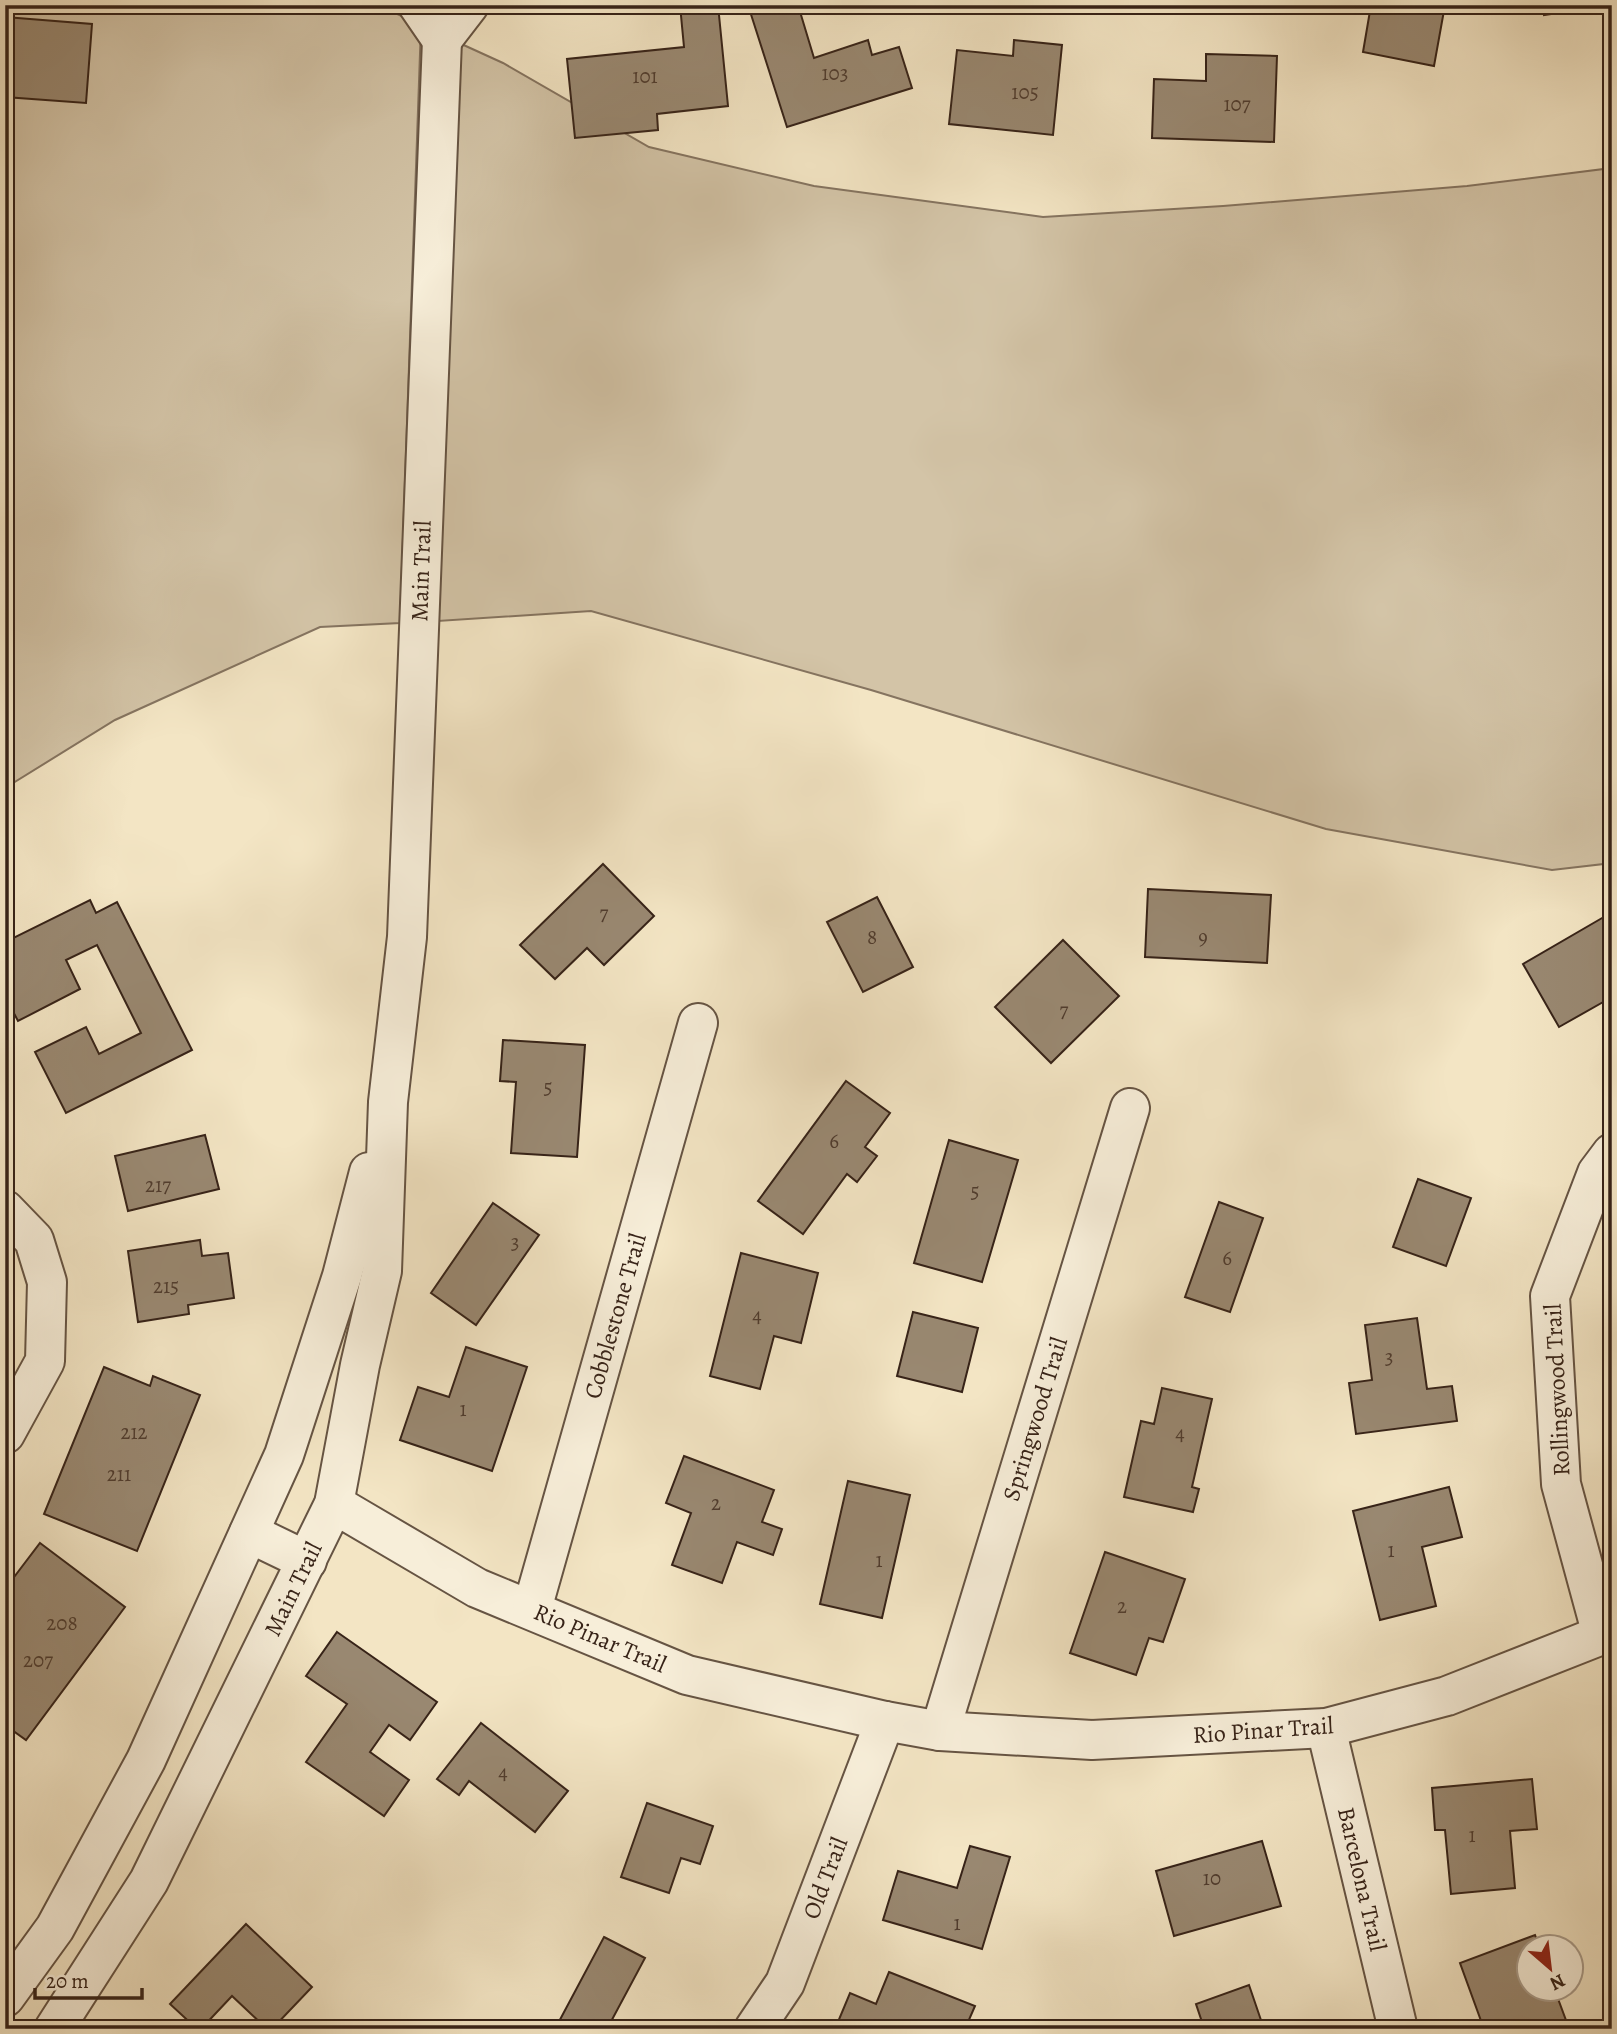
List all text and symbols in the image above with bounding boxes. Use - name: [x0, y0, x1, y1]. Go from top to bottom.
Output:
- house number: 103: [821, 59, 849, 87]
- house number: 101: [632, 62, 658, 90]
- house number: 105: [1011, 78, 1039, 106]
- house number: 107: [1223, 90, 1251, 118]
- street label: Main Trail: [403, 520, 439, 622]
- house number: 7: [600, 899, 609, 927]
- house number: 8: [867, 923, 877, 951]
- house number: 9: [1198, 923, 1208, 951]
- house number: 7: [1060, 996, 1069, 1024]
- house number: 5: [543, 1073, 553, 1101]
- house number: 6: [829, 1127, 839, 1155]
- house number: 217: [145, 1171, 171, 1199]
- house number: 5: [970, 1177, 980, 1205]
- house number: 3: [511, 1228, 519, 1256]
- street label: Cobblestone Trail: [576, 1229, 654, 1403]
- house number: 6: [1222, 1244, 1232, 1272]
- house number: 215: [153, 1272, 179, 1300]
- house number: 4: [752, 1301, 762, 1329]
- street label: Rollingwood Trail: [1536, 1303, 1577, 1477]
- street label: Springwood Trail: [995, 1333, 1075, 1505]
- house number: 3: [1385, 1343, 1393, 1371]
- house number: 1: [459, 1395, 467, 1423]
- house number: 212: [120, 1418, 148, 1446]
- house number: 4: [1175, 1419, 1185, 1447]
- house number: 211: [107, 1460, 131, 1488]
- house number: 2: [711, 1489, 721, 1517]
- street label: Main Trail: [256, 1536, 330, 1641]
- house number: 1: [1387, 1536, 1395, 1564]
- house number: 1: [875, 1546, 883, 1574]
- house number: 2: [1117, 1592, 1127, 1620]
- street label: Rio Pinar Trail: [529, 1596, 671, 1680]
- house number: 208: [46, 1609, 78, 1637]
- house number: 207: [23, 1646, 53, 1674]
- street label: Rio Pinar Trail: [1192, 1709, 1335, 1751]
- house number: 4: [498, 1758, 508, 1786]
- street label: Barcelona Trail: [1330, 1804, 1394, 1954]
- house number: 1: [1468, 1821, 1476, 1849]
- street label: Old Trail: [795, 1832, 855, 1924]
- house number: 10: [1203, 1864, 1221, 1892]
- house number: 1: [953, 1909, 961, 1937]
- north arrow: [1516, 1932, 1586, 2002]
- scale bar: [35, 1957, 142, 2001]
- text: 20 m: [46, 1967, 89, 1995]
- text: N: [1545, 1967, 1570, 1997]

